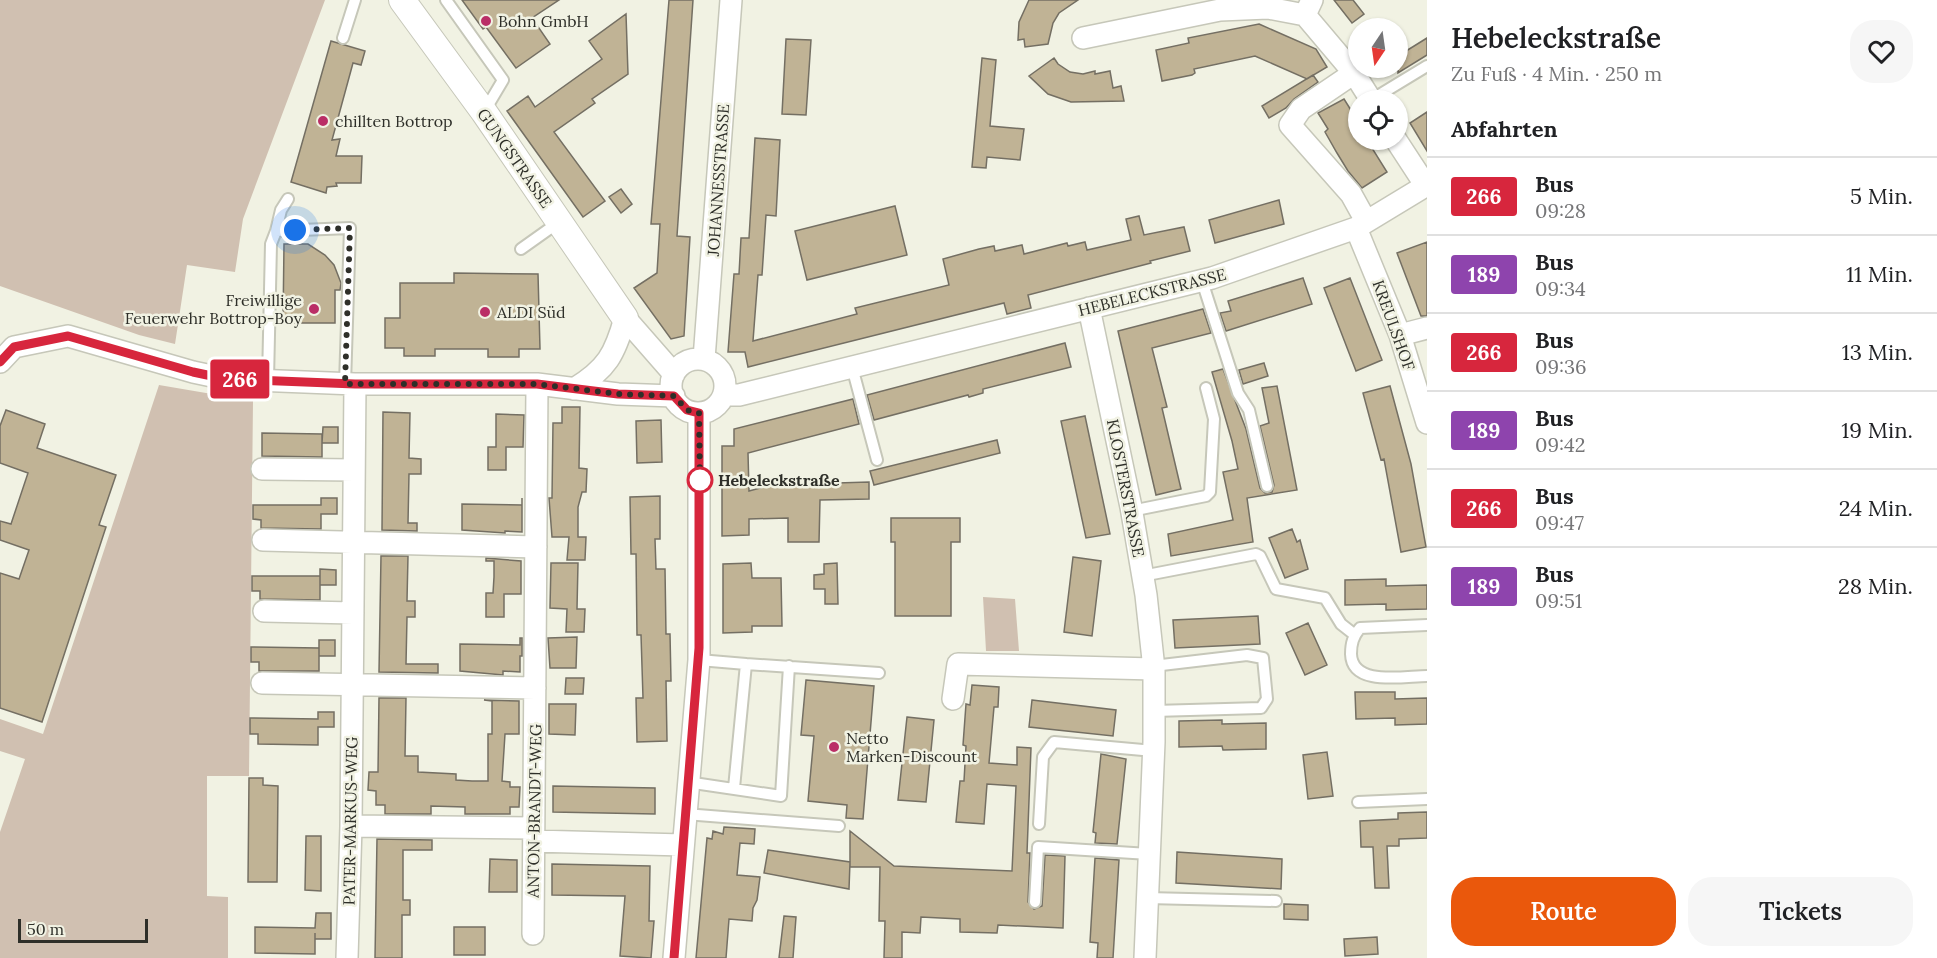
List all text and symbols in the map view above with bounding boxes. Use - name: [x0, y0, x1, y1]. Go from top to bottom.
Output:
- place label: Bohn GmbH: [498, 11, 589, 31]
- marker: Bohn GmbH: [479, 14, 493, 28]
- north arrow: [1348, 18, 1408, 78]
- map controls: [1348, 18, 1408, 150]
- text: Hebeleckstraße: [1451, 20, 1661, 56]
- button: heart: [1850, 20, 1913, 83]
- text: Zu Fuß · 4 Min. · 250 m: [1451, 61, 1662, 86]
- button: locate: [1348, 90, 1408, 150]
- street label: JOHANNESSTRASSE: [703, 103, 733, 258]
- street label: GUNGSTRASSE: [473, 104, 557, 212]
- place label: chillten Bottrop: [335, 111, 453, 131]
- marker: chillten Bottrop: [316, 114, 330, 128]
- text: Abfahrten: [1451, 115, 1558, 143]
- text: Bus: [1535, 170, 1574, 198]
- text: 5 Min.: [1850, 182, 1913, 210]
- text: 266: [1466, 183, 1502, 210]
- text: 09:28: [1535, 198, 1586, 223]
- your location: [280, 215, 310, 245]
- text: Bus: [1535, 248, 1574, 276]
- text: 11 Min.: [1846, 260, 1913, 288]
- text: 189: [1468, 261, 1500, 288]
- street label: HEBELECKSTRASSE: [1076, 264, 1228, 320]
- text: 09:34: [1535, 276, 1586, 301]
- street label: KREULSHOF: [1368, 277, 1420, 373]
- place label: Freiwillige Feuerwehr Bottrop-Boy: [125, 290, 303, 328]
- marker: Freiwillige Feuerwehr Bottrop-Boy: [307, 302, 321, 316]
- place label: ALDI Süd: [496, 302, 566, 322]
- marker: ALDI Süd: [478, 305, 492, 319]
- text: Bus: [1535, 326, 1574, 354]
- text: 13 Min.: [1842, 338, 1913, 366]
- text: 266: [1466, 339, 1502, 366]
- text: 09:36: [1535, 354, 1587, 379]
- line badge: 266: [206, 360, 274, 398]
- text: 266: [222, 366, 258, 393]
- text: Bus: [1535, 404, 1574, 432]
- text: 19 Min.: [1841, 416, 1913, 444]
- street label: KLOSTERSTRASSE: [1103, 417, 1149, 559]
- text: 189: [1468, 417, 1500, 444]
- text: 09:42: [1535, 432, 1586, 457]
- marker: Hebeleckstraße: [687, 467, 713, 493]
- place label: Hebeleckstraße: [718, 470, 840, 490]
- text: Bus: [1535, 482, 1574, 510]
- text: 24 Min.: [1839, 494, 1913, 522]
- text: 266: [1466, 495, 1502, 522]
- text: 09:47: [1535, 510, 1584, 535]
- text: Bus: [1535, 560, 1574, 588]
- text: 28 Min.: [1838, 572, 1913, 600]
- text: 189: [1468, 573, 1500, 600]
- text: 09:51: [1535, 588, 1582, 613]
- street label: ANTON-BRANDT-WEG: [522, 724, 546, 899]
- place label: Netto Marken-Discount: [846, 728, 978, 766]
- street label: PATER-MARKUS-WEG: [339, 736, 361, 906]
- marker: Netto Marken-Discount: [827, 740, 841, 754]
- button: Route: [1451, 877, 1676, 946]
- button: Tickets: [1688, 877, 1913, 946]
- scale bar: [18, 916, 148, 944]
- text: 50 m: [27, 919, 64, 939]

